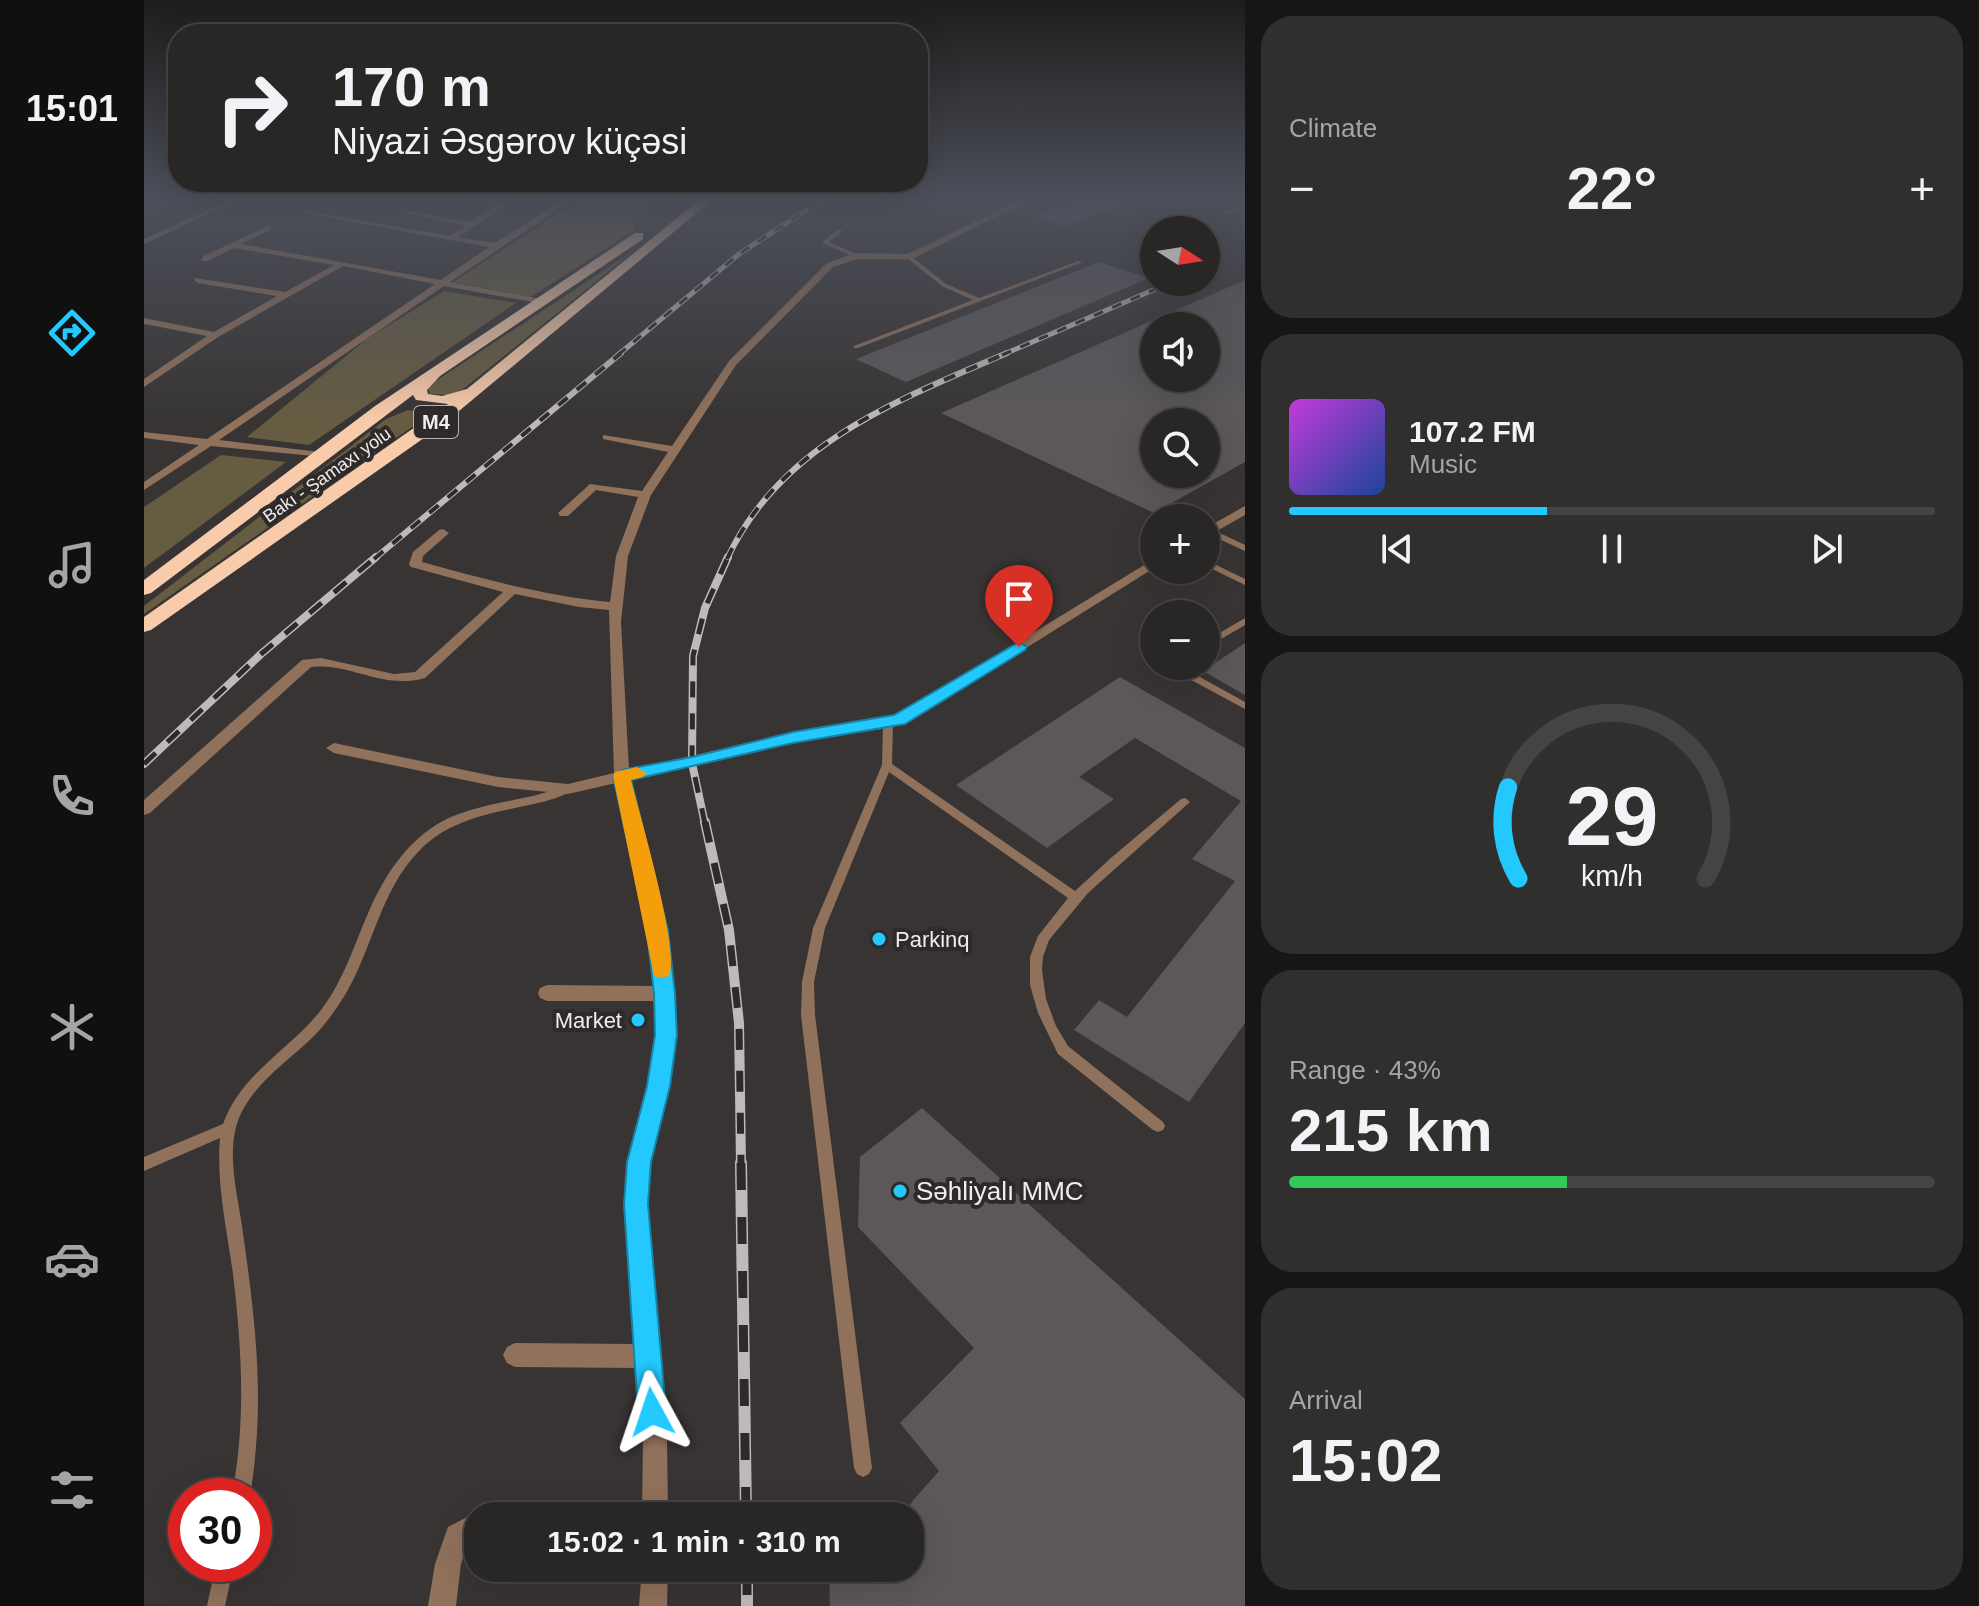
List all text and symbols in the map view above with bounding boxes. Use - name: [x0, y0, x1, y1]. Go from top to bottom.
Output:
- text: 170 m: [332, 55, 491, 118]
- icon: right: [200, 56, 304, 160]
- text: 15:01: [26, 88, 118, 129]
- text: Climate: [1289, 113, 1377, 143]
- text: Niyazi Əsgərov küçəsi: [332, 121, 687, 162]
- text: 22°: [1567, 155, 1657, 222]
- text: −: [1289, 164, 1315, 213]
- text: +: [1909, 164, 1935, 213]
- north arrow: [1140, 216, 1220, 296]
- map controls: [1140, 216, 1220, 680]
- icon: directions: [44, 305, 100, 361]
- button: sound: [1140, 312, 1220, 392]
- road number: M4: [414, 406, 458, 438]
- button: search: [1140, 408, 1220, 488]
- text: 107.2 FM: [1409, 415, 1536, 448]
- street label: Bakı - Şamaxı yolu: [259, 423, 395, 527]
- text: Music: [1409, 449, 1477, 479]
- button: +: [1140, 504, 1220, 584]
- icon: previous: [1375, 527, 1419, 571]
- icon: pause: [1590, 527, 1634, 571]
- icon: next: [1805, 527, 1849, 571]
- icon: music: [44, 537, 100, 593]
- pin: [985, 565, 1053, 647]
- icon: arrive: [997, 577, 1041, 621]
- button: −: [1140, 600, 1220, 680]
- icon: phone: [44, 768, 100, 824]
- text: 29: [1566, 770, 1658, 863]
- text: km/h: [1581, 860, 1643, 892]
- place label: Parkinq: [895, 927, 970, 952]
- marker: Parkinq: [870, 930, 888, 948]
- icon: climate: [44, 999, 100, 1055]
- place label: Market: [555, 1008, 622, 1033]
- marker: Market: [629, 1011, 647, 1029]
- text: Range · 43%: [1289, 1055, 1441, 1085]
- text: 215 km: [1289, 1097, 1493, 1164]
- place label: Səhliyalı MMC: [916, 1176, 1084, 1206]
- marker: Səhliyalı MMC: [891, 1182, 909, 1200]
- icon: car: [44, 1231, 100, 1287]
- position arrow: [610, 1370, 694, 1454]
- text: Arrival: [1289, 1385, 1363, 1415]
- text: 15:02: [1289, 1427, 1442, 1494]
- icon: filters: [44, 1462, 100, 1518]
- speed limit sign: 30: [168, 1478, 272, 1582]
- text: 15:02 · 1 min · 310 m: [547, 1525, 841, 1558]

